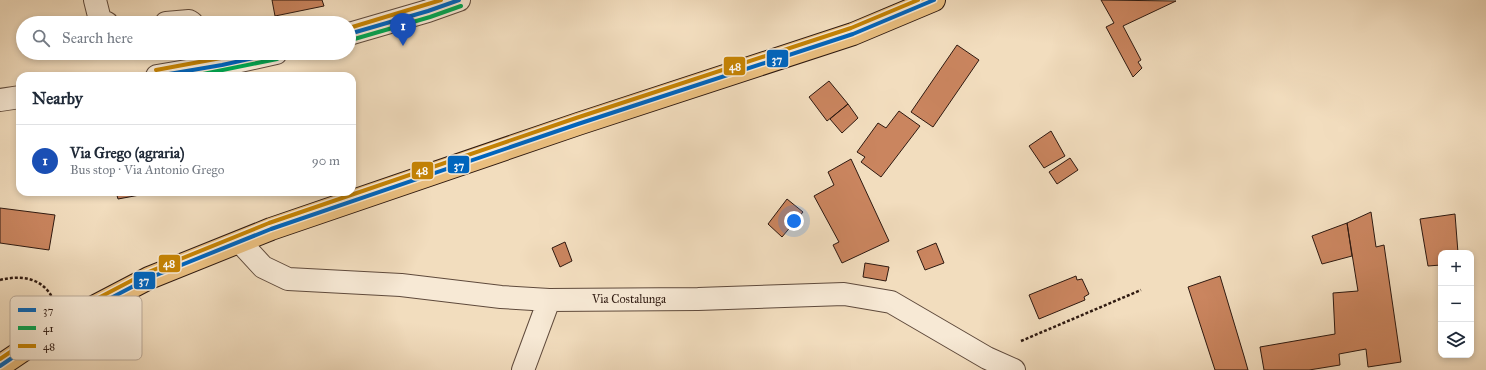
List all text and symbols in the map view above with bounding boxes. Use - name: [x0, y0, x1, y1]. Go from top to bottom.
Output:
- pin: 1: [390, 13, 416, 46]
- search box: [16, 16, 356, 60]
- icon: search: [30, 27, 52, 49]
- text: Search here: [62, 29, 133, 47]
- line badge: 37: [766, 49, 789, 68]
- text: 37: [772, 53, 782, 67]
- line badge: 48: [723, 56, 746, 76]
- text: 48: [729, 60, 741, 74]
- text: Nearby: [32, 88, 83, 109]
- text: Via Grego (agraria): [70, 144, 185, 162]
- text: 1: [42, 153, 48, 169]
- text: 90 m: [312, 153, 340, 169]
- line badge: 37: [447, 155, 470, 174]
- text: 37: [454, 159, 464, 173]
- line badge: 48: [411, 161, 434, 180]
- text: Bus stop · Via Antonio Grego: [70, 162, 224, 178]
- text: 48: [416, 164, 428, 178]
- your location: [784, 211, 804, 231]
- map controls: [1438, 250, 1474, 358]
- button: +: [1438, 250, 1474, 286]
- line badge: 48: [158, 254, 181, 273]
- text: 48: [163, 257, 175, 271]
- line badge: 37: [133, 271, 156, 290]
- text: 37: [139, 274, 149, 288]
- button: −: [1438, 286, 1474, 322]
- street label: Via Costalunga: [591, 292, 667, 307]
- legend: [10, 296, 142, 360]
- text: 37: [43, 304, 53, 317]
- text: 41: [43, 322, 53, 335]
- button: layers: [1438, 322, 1474, 358]
- text: 48: [43, 340, 55, 353]

